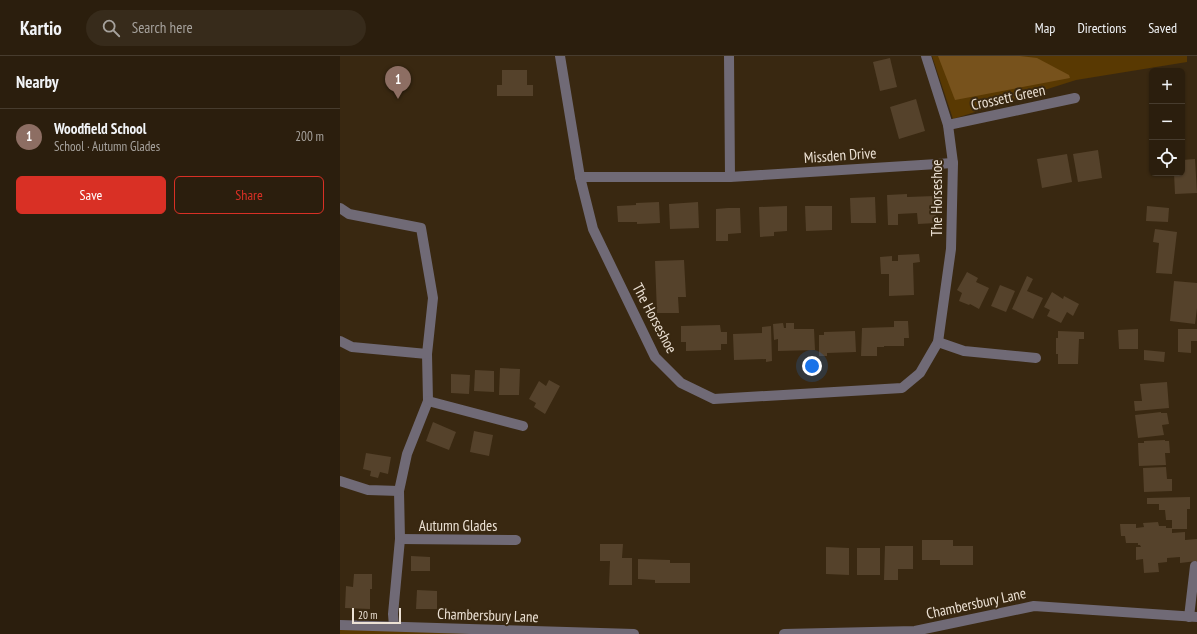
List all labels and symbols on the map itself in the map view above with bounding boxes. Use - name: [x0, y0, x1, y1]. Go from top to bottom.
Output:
- pin: 1: [385, 66, 411, 99]
- street label: Crossett Green: [969, 80, 1047, 114]
- street label: Missden Drive: [803, 143, 877, 167]
- street label: The Horseshoe: [927, 160, 946, 236]
- street label: The Horseshoe: [629, 280, 681, 356]
- your location: [802, 356, 822, 376]
- street label: Autumn Glades: [419, 516, 497, 535]
- street label: Chambersbury Lane: [924, 583, 1028, 623]
- street label: Chambersbury Lane: [437, 604, 539, 626]
- scale bar: [352, 606, 401, 625]

